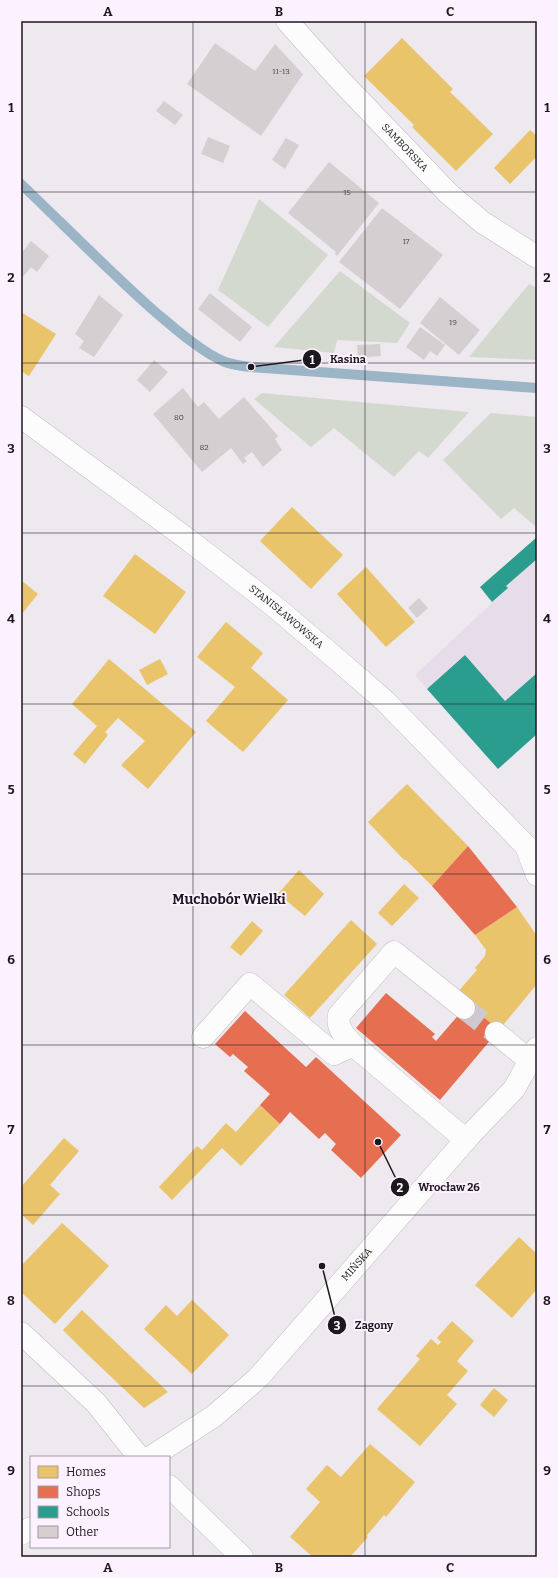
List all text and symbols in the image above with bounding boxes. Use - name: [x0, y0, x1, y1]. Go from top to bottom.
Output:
- text: A: [103, 4, 113, 19]
- text: B: [275, 4, 283, 19]
- text: C: [446, 4, 454, 19]
- house number: 11-13: [272, 67, 290, 76]
- text: 1: [8, 100, 14, 115]
- text: 1: [544, 100, 550, 115]
- street label: SAMBORSKA: [379, 121, 431, 175]
- house number: 15: [343, 188, 351, 197]
- house number: 17: [402, 237, 410, 246]
- text: 2: [7, 270, 15, 285]
- text: 2: [543, 270, 551, 285]
- house number: 19: [449, 318, 457, 327]
- callout: Kasina: [302, 348, 374, 371]
- text: 1: [309, 353, 315, 367]
- text: Kasina: [330, 353, 367, 366]
- house number: 80: [174, 413, 184, 422]
- text: 3: [7, 441, 15, 456]
- text: 3: [543, 441, 551, 456]
- house number: 82: [199, 443, 209, 452]
- street label: STANISŁAWOWSKA: [246, 583, 326, 652]
- text: 4: [7, 611, 15, 626]
- text: 4: [543, 611, 551, 626]
- text: 5: [7, 782, 15, 797]
- text: 5: [543, 782, 551, 797]
- district label: Muchobór Wielki: [172, 891, 286, 908]
- text: 6: [7, 952, 15, 967]
- text: 6: [543, 952, 551, 967]
- text: 7: [8, 1122, 15, 1137]
- text: 7: [544, 1122, 551, 1137]
- callout: Wrocław 26: [390, 1176, 488, 1199]
- text: 2: [397, 1181, 404, 1195]
- text: Wrocław 26: [418, 1181, 480, 1194]
- street label: MIŃSKA: [339, 1245, 375, 1284]
- text: 8: [7, 1293, 15, 1308]
- text: 8: [543, 1293, 551, 1308]
- callout: Zagony: [327, 1314, 401, 1337]
- text: 3: [334, 1319, 341, 1333]
- text: Zagony: [355, 1319, 394, 1332]
- legend: [30, 1456, 170, 1548]
- text: 9: [7, 1463, 15, 1478]
- text: 9: [543, 1463, 551, 1478]
- text: Homes: [66, 1465, 106, 1479]
- text: Shops: [66, 1485, 101, 1499]
- text: Schools: [66, 1505, 110, 1519]
- text: Other: [66, 1525, 99, 1539]
- text: A: [103, 1560, 113, 1575]
- text: B: [275, 1560, 283, 1575]
- text: C: [446, 1560, 454, 1575]

